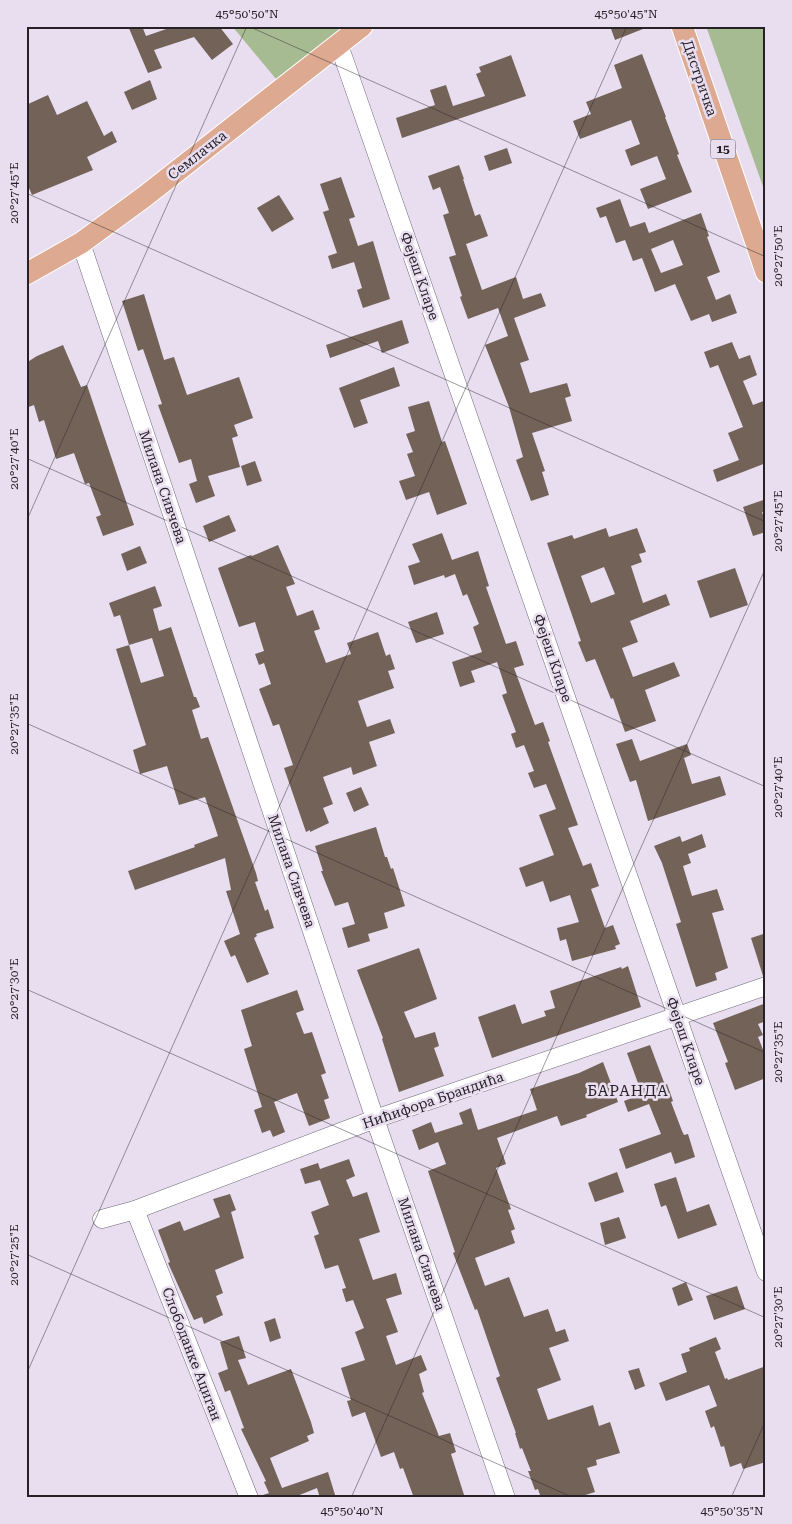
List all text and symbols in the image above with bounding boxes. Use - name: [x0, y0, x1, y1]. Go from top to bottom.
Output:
- text: 45°50'50"N: [215, 7, 279, 21]
- text: 45°50'45"N: [594, 7, 658, 21]
- street label: Дистричка: [679, 38, 721, 119]
- street label: Семлачка: [164, 127, 230, 183]
- road number: 15: [710, 140, 736, 158]
- text: 20°27'45"E: [7, 162, 21, 224]
- text: 20°27'50"E: [771, 225, 785, 287]
- street label: Фејеш Кларе: [397, 230, 443, 322]
- text: 20°27'40"E: [7, 428, 21, 490]
- street label: Милана Сивчева: [136, 428, 190, 546]
- text: 20°27'45"E: [771, 490, 785, 552]
- street label: Фејеш Кларе: [530, 612, 576, 704]
- text: 20°27'35"E: [7, 693, 21, 755]
- text: 20°27'40"E: [771, 756, 785, 818]
- street label: Милана Сивчева: [265, 812, 319, 930]
- text: 20°27'30"E: [7, 958, 21, 1020]
- street label: Фејеш Кларе: [663, 995, 709, 1087]
- text: 20°27'35"E: [771, 1021, 785, 1083]
- street label: Нићифора Брандића: [360, 1068, 506, 1132]
- district label: БАРАНДА: [587, 1082, 669, 1100]
- street label: Милана Сивчева: [395, 1195, 449, 1313]
- text: 20°27'25"E: [7, 1224, 21, 1286]
- street label: Слободанке Ациган: [159, 1285, 225, 1423]
- text: 20°27'30"E: [771, 1286, 785, 1348]
- text: 45°50'40"N: [320, 1504, 384, 1518]
- text: 45°50'35"N: [700, 1504, 764, 1518]

